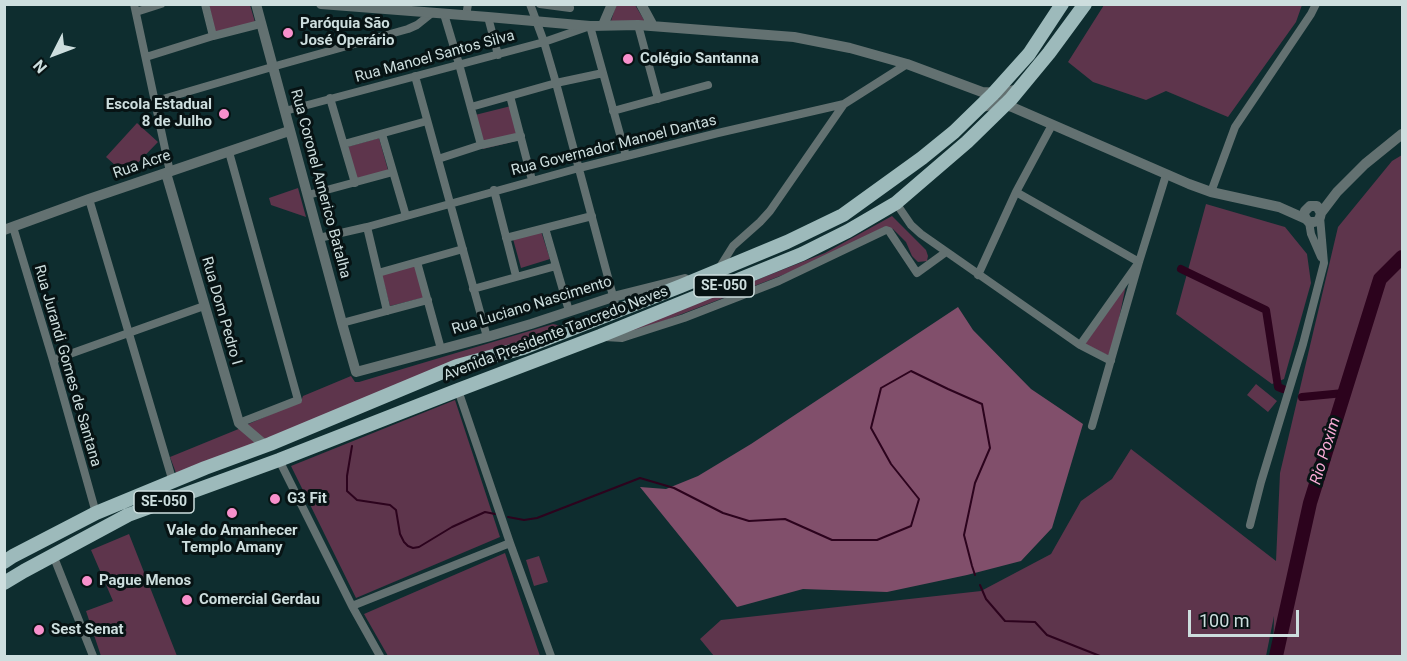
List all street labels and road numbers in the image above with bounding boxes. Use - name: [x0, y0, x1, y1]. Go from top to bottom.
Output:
- street label: Rua Manoel Santos Silva: [353, 27, 517, 87]
- street label: Rua Coronel Americo Batalha: [286, 87, 354, 281]
- street label: Rua Governador Manoel Dantas: [509, 112, 719, 180]
- street label: Rua Acre: [111, 147, 173, 183]
- street label: Rua Dom Pedro I: [197, 255, 245, 367]
- street label: Rua Jurandi Gomes de Santana: [29, 263, 105, 469]
- street label: Rua Luciano Nascimento: [450, 273, 614, 339]
- road number: SE-050: [694, 275, 754, 297]
- street label: Avenida Presidente Tancredo Neves: [441, 283, 671, 385]
- road number: SE-050: [134, 491, 194, 513]

